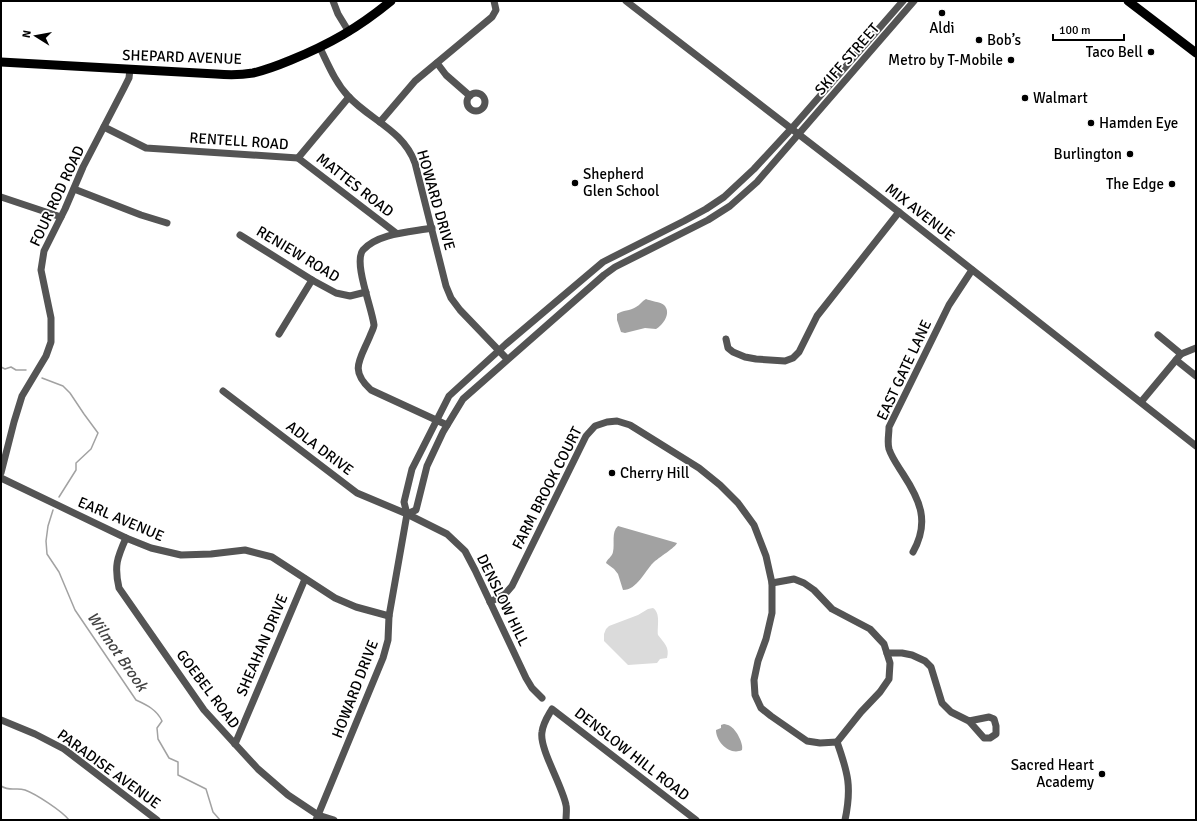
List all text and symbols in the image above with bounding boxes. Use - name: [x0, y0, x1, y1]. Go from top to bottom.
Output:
- marker: Aldi: [937, 8, 947, 18]
- north arrow: [16, 16, 56, 56]
- scale bar: [1053, 16, 1124, 42]
- street label: SKIFF STREET: [811, 19, 883, 99]
- place label: Aldi: [929, 19, 955, 37]
- text: 100 m: [1059, 23, 1091, 38]
- text: N: [20, 29, 34, 39]
- place label: Bob’s: [987, 31, 1022, 49]
- marker: Bob’s: [974, 35, 984, 45]
- place label: Taco Bell: [1086, 43, 1143, 61]
- street label: SHEPARD AVENUE: [122, 46, 242, 68]
- marker: Taco Bell: [1146, 47, 1156, 57]
- place label: Metro by T-Mobile: [888, 51, 1003, 69]
- marker: Metro by T-Mobile: [1006, 55, 1016, 65]
- place label: Walmart: [1033, 89, 1088, 107]
- marker: Walmart: [1020, 93, 1030, 103]
- place label: Hamden Eye: [1099, 114, 1178, 132]
- marker: Hamden Eye: [1086, 118, 1096, 128]
- street label: RENTELL ROAD: [189, 129, 289, 153]
- street label: FOUR ROD ROAD: [26, 143, 88, 249]
- place label: Burlington: [1054, 145, 1122, 163]
- street label: HOWARD DRIVE: [413, 148, 459, 252]
- street label: MATTES ROAD: [313, 149, 397, 221]
- marker: Burlington: [1125, 149, 1135, 159]
- place label: Shepherd Glen School: [583, 165, 659, 200]
- place label: The Edge: [1106, 175, 1164, 193]
- marker: Shepherd Glen School: [570, 178, 580, 188]
- street label: MIX AVENUE: [882, 179, 958, 245]
- marker: The Edge: [1167, 179, 1177, 189]
- street label: RENIEW ROAD: [253, 222, 343, 286]
- street label: EAST GATE LANE: [873, 317, 935, 423]
- street label: ADLA DRIVE: [283, 417, 357, 479]
- street label: FARM BROOK COURT: [508, 423, 586, 552]
- place label: Cherry Hill: [620, 464, 689, 482]
- marker: Cherry Hill: [607, 468, 617, 478]
- street label: EARL AVENUE: [75, 493, 167, 545]
- street label: DENSLOW HILL: [473, 551, 533, 649]
- street label: SHEAHAN DRIVE: [232, 591, 292, 699]
- water label: Wilmot Brook: [82, 608, 153, 697]
- street label: HOWARD DRIVE: [328, 637, 382, 741]
- street label: GOEBEL ROAD: [173, 646, 243, 732]
- street label: DENSLOW HILL ROAD: [571, 704, 693, 804]
- street label: PARADISE AVENUE: [54, 725, 164, 813]
- place label: Sacred Heart Academy: [1011, 756, 1094, 791]
- marker: Sacred Heart Academy: [1097, 769, 1107, 779]

